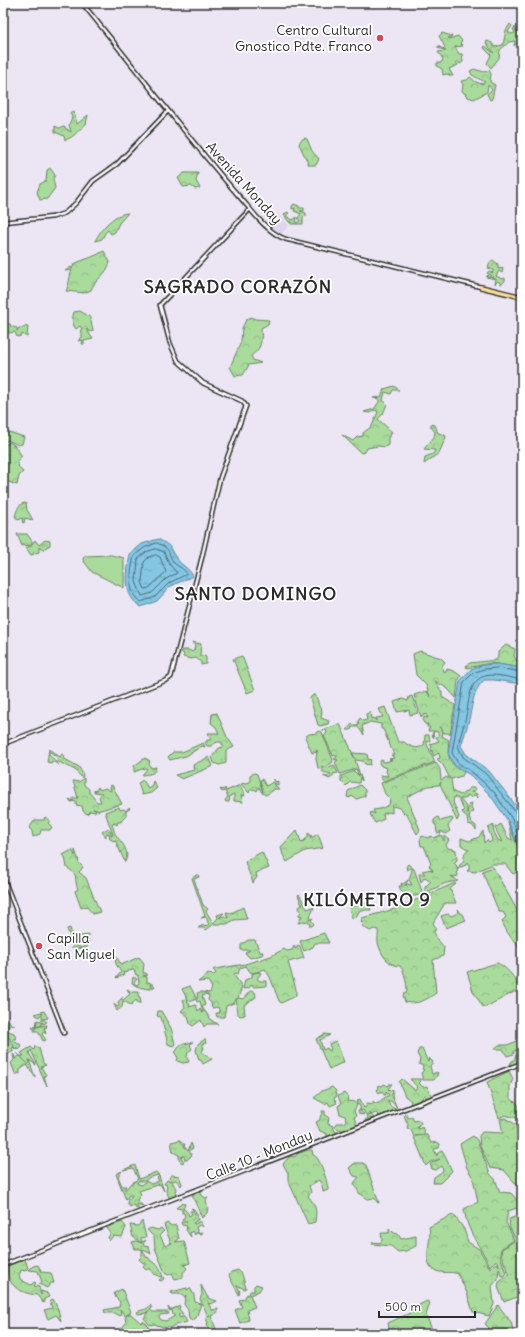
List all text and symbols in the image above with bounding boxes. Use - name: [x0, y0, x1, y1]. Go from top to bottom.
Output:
- place label: Centro Cultural Gnostico Pdte. Franco: [235, 21, 372, 55]
- marker: Centro Cultural Gnostico Pdte. Franco: [375, 33, 385, 43]
- street label: Avenida Monday: [202, 138, 286, 228]
- district label: SAGRADO CORAZÓN: [144, 275, 332, 298]
- district label: SANTO DOMINGO: [175, 582, 337, 605]
- district label: KILÓMETRO 9: [303, 888, 431, 911]
- place label: Capilla San Miguel: [47, 929, 115, 963]
- marker: Capilla San Miguel: [34, 941, 44, 951]
- street label: Calle 10 - Monday: [203, 1125, 315, 1185]
- scale bar: [379, 1293, 475, 1319]
- text: 500 m: [385, 1299, 422, 1314]

